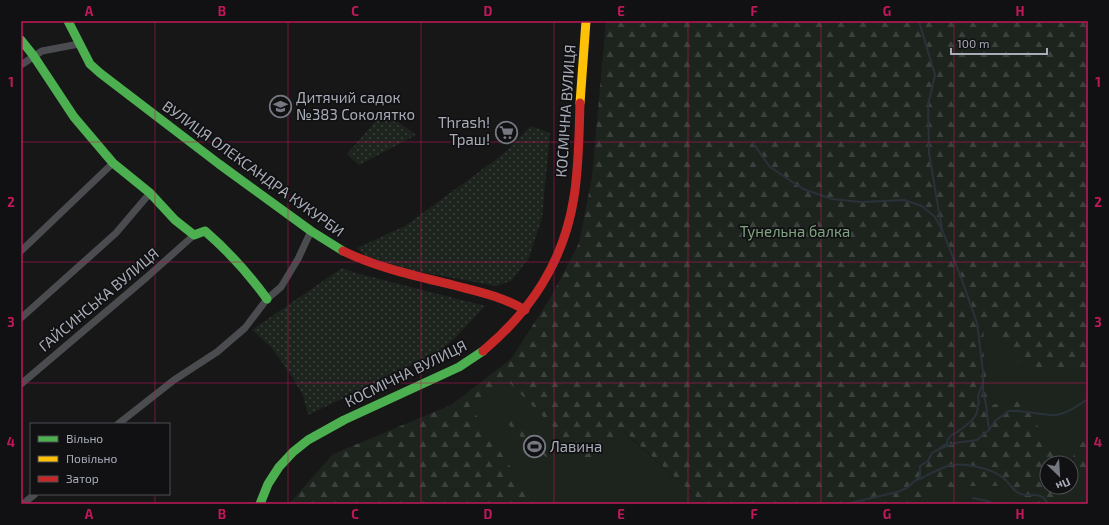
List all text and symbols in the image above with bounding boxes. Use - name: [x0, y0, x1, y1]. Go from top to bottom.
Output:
- text: A: [85, 3, 94, 19]
- text: B: [218, 3, 226, 19]
- text: C: [351, 3, 359, 19]
- text: D: [484, 3, 493, 19]
- text: E: [617, 3, 625, 19]
- text: F: [750, 3, 758, 19]
- text: G: [883, 3, 891, 19]
- text: H: [1016, 3, 1025, 19]
- scale bar: [951, 30, 1047, 56]
- text: 100 m: [957, 36, 989, 50]
- street label: КОСМІЧНА ВУЛИЦЯ: [551, 44, 579, 178]
- text: 1: [8, 74, 14, 90]
- text: 1: [1095, 74, 1101, 90]
- place label: Дитячий садок №383 Соколятко: [296, 88, 415, 123]
- school or university icon: Дитячий садок №383 Соколятко: [268, 94, 294, 120]
- street label: ВУЛИЦЯ ОЛЕКСАНДРА КУКУРБИ: [159, 96, 348, 240]
- place label: Thrash! Траш!: [438, 113, 490, 148]
- supermarket icon: Thrash! Траш!: [493, 119, 519, 145]
- text: 2: [7, 194, 15, 210]
- text: 2: [1094, 194, 1102, 210]
- park label: Тунельна балка: [740, 222, 850, 241]
- street label: ГАЙСИНСЬКА ВУЛИЦЯ: [35, 244, 162, 355]
- text: 3: [7, 314, 15, 330]
- text: 3: [1094, 314, 1102, 330]
- street label: КОСМІЧНА ВУЛИЦЯ: [342, 336, 469, 410]
- legend: [30, 423, 170, 495]
- text: Вільно: [66, 431, 103, 445]
- text: 4: [7, 434, 15, 450]
- sports icon: Лавина: [522, 434, 548, 460]
- text: 4: [1094, 434, 1102, 450]
- place label: Лавина: [550, 437, 602, 455]
- text: Повільно: [66, 451, 117, 465]
- north arrow: [1039, 455, 1079, 495]
- text: Затор: [66, 471, 99, 485]
- text: Пн: [1054, 476, 1073, 493]
- text: A: [85, 506, 94, 522]
- text: B: [218, 506, 226, 522]
- text: C: [351, 506, 359, 522]
- text: D: [484, 506, 493, 522]
- text: E: [617, 506, 625, 522]
- text: F: [750, 506, 758, 522]
- text: G: [883, 506, 891, 522]
- text: H: [1016, 506, 1025, 522]

